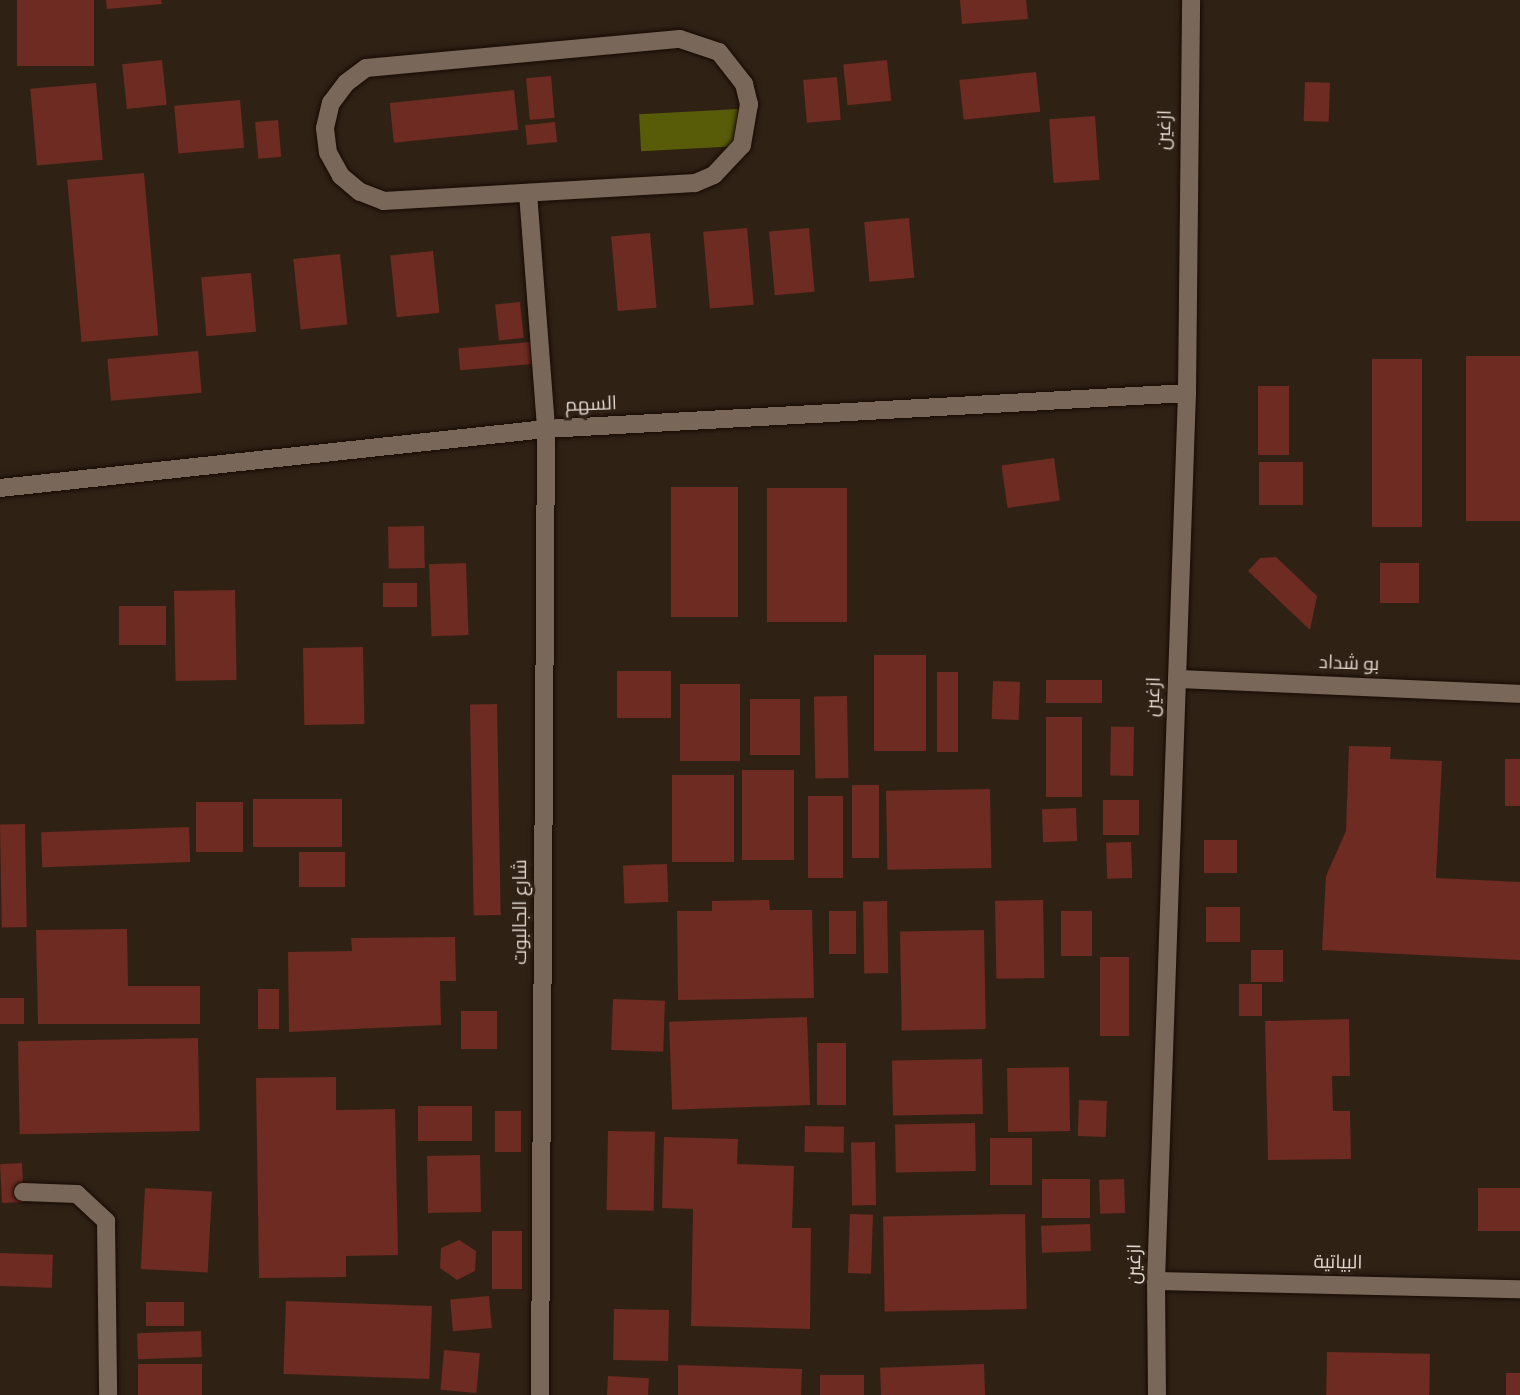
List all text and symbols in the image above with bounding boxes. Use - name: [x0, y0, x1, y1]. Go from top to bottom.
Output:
- street label: ازغين: [1154, 110, 1178, 150]
- street label: السهم: [565, 394, 617, 418]
- street label: بو شداد: [1318, 653, 1380, 677]
- street label: ازغين: [1143, 677, 1167, 717]
- street label: شارع الجالبوت: [511, 859, 533, 965]
- street label: ازغين: [1124, 1244, 1148, 1284]
- street label: البياتية: [1313, 1252, 1363, 1276]

